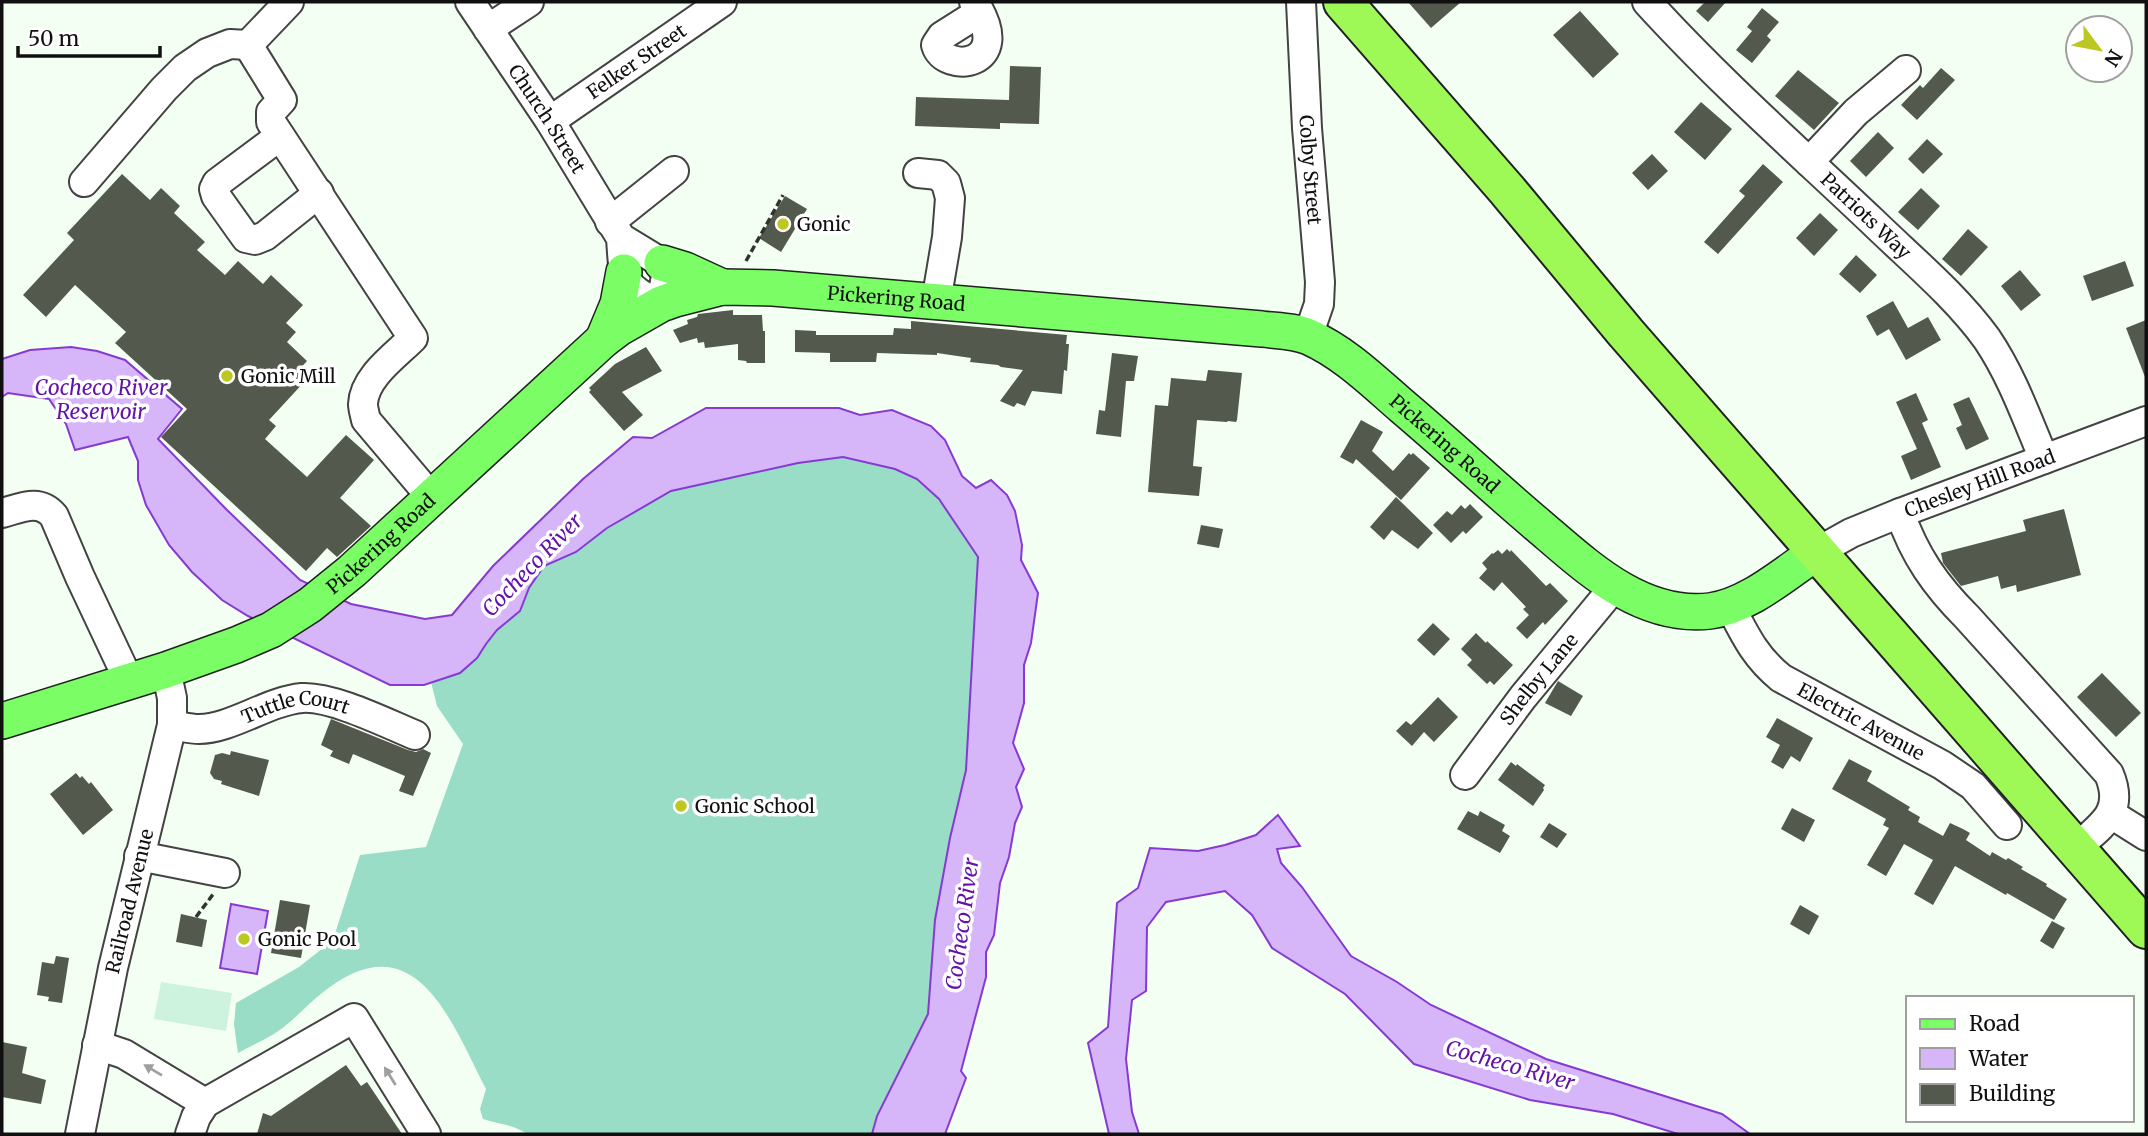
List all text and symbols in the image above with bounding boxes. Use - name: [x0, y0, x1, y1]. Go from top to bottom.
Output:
- scale bar: [18, 14, 159, 58]
- north arrow: [2064, 14, 2134, 84]
- street label: Felker Street: [582, 18, 691, 104]
- text: 50 m: [28, 25, 79, 52]
- text: N: [2099, 45, 2128, 71]
- street label: Church Street: [503, 60, 591, 178]
- street label: Colby Street: [1294, 114, 1327, 226]
- street label: Patriots Way: [1816, 167, 1916, 264]
- place label: Gonic: [797, 212, 851, 236]
- marker: Gonic: [775, 216, 791, 232]
- street label: Pickering Road: [826, 281, 966, 316]
- place label: Gonic Mill: [241, 364, 336, 388]
- marker: Gonic Mill: [219, 368, 235, 384]
- water label: Cocheco River Reservoir: [35, 374, 168, 425]
- street label: Pickering Road: [1385, 389, 1505, 498]
- street label: Chesley Hill Road: [1901, 444, 2059, 522]
- street label: Pickering Road: [321, 489, 440, 599]
- water label: Cocheco River: [476, 507, 588, 622]
- street label: Shelby Lane: [1494, 628, 1583, 730]
- street label: Electric Avenue: [1793, 677, 1929, 765]
- street label: Tuttle Court: [238, 686, 353, 729]
- place label: Gonic School: [695, 794, 815, 818]
- marker: Gonic School: [673, 798, 689, 814]
- street label: Railroad Avenue: [100, 826, 158, 976]
- water label: Cocheco River: [939, 856, 985, 992]
- place label: Gonic Pool: [258, 927, 356, 951]
- marker: Gonic Pool: [236, 931, 252, 947]
- legend: [1906, 996, 2134, 1122]
- text: Road: [1969, 1010, 2020, 1037]
- water label: Cocheco River: [1442, 1034, 1578, 1096]
- text: Water: [1968, 1045, 2028, 1072]
- one-way arrow: [144, 1064, 163, 1077]
- one-way arrow: [384, 1067, 396, 1086]
- text: Building: [1969, 1080, 2056, 1107]

